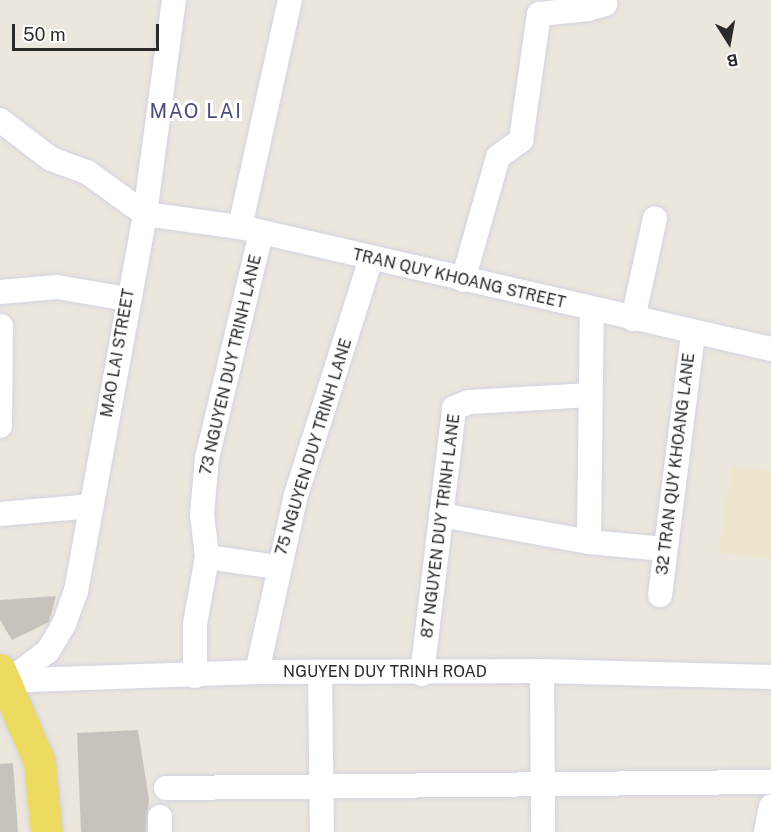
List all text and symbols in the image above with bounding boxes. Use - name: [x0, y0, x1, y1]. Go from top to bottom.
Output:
- scale bar: [15, 12, 162, 50]
- north arrow: [699, 12, 759, 72]
- text: 50 m: [23, 24, 66, 45]
- text: B: [725, 50, 740, 71]
- district label: MAO LAI: [150, 99, 242, 123]
- street label: TRAN QUY KHOANG STREET: [351, 245, 567, 313]
- street label: 73 NGUYEN DUY TRINH LANE: [196, 253, 266, 477]
- street label: MAO LAI STREET: [97, 287, 139, 419]
- street label: 75 NGUYEN DUY TRINH LANE: [272, 336, 356, 558]
- street label: 32 TRAN QUY KHOANG LANE: [653, 352, 699, 576]
- street label: 87 NGUYEN DUY TRINH LANE: [418, 413, 464, 639]
- street label: NGUYEN DUY TRINH ROAD: [283, 662, 487, 682]

